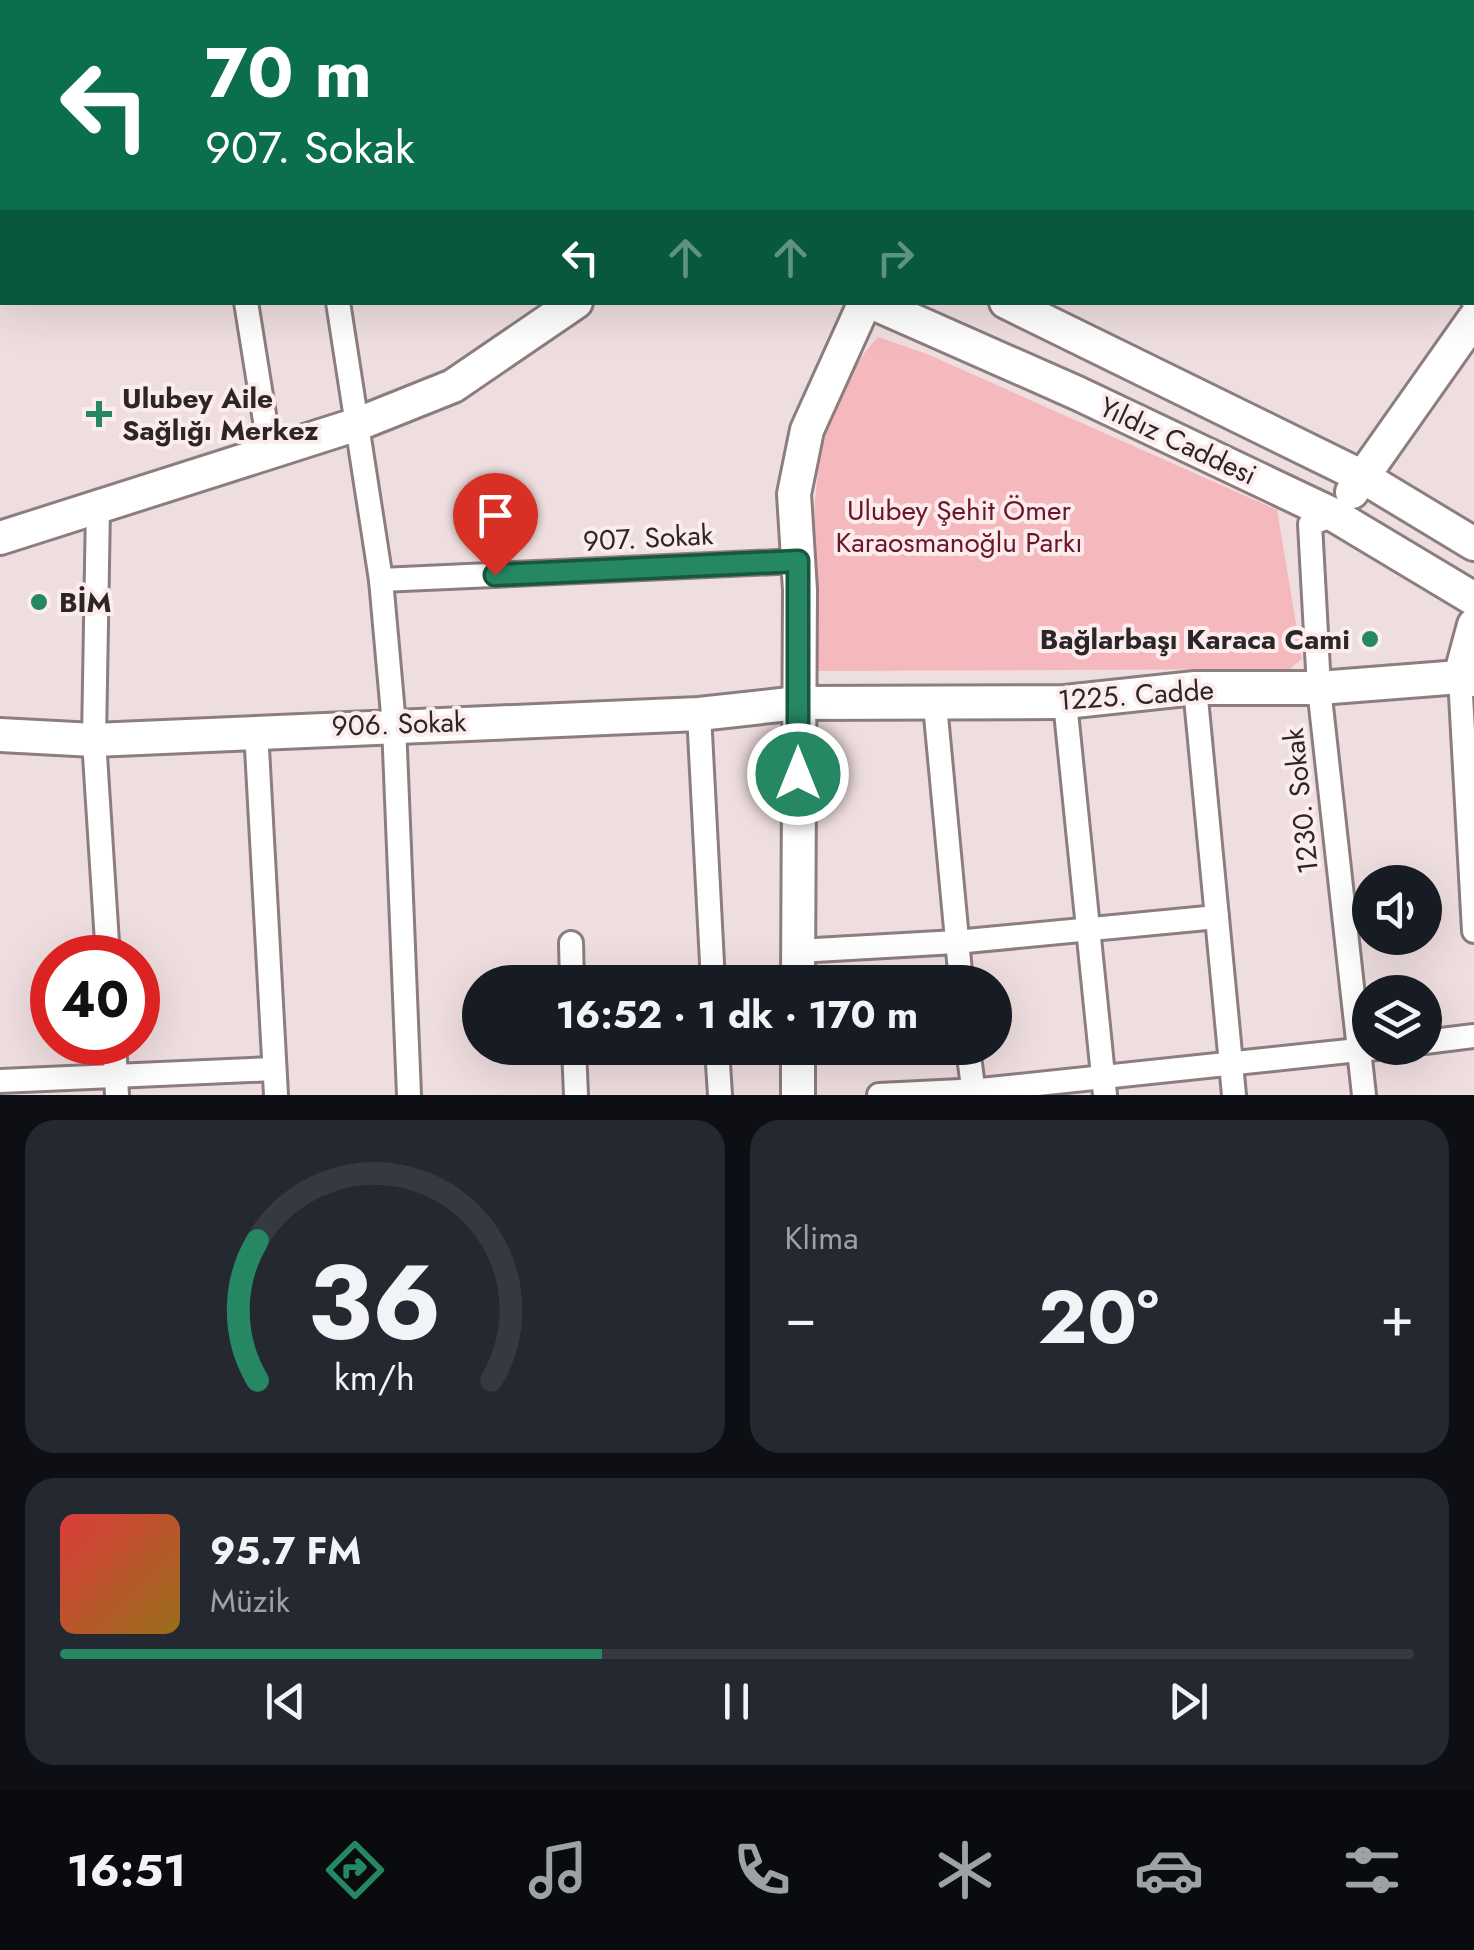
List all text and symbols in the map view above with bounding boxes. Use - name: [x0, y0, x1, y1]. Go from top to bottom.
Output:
- text: 70 m: [205, 22, 372, 123]
- icon: left: [40, 40, 170, 170]
- text: 907. Sokak: [205, 115, 415, 180]
- icon: left: [553, 230, 608, 285]
- icon: ahead: [658, 230, 713, 285]
- icon: ahead: [763, 230, 818, 285]
- icon: right: [868, 230, 923, 285]
- place label: Ulubey Aile Sağlığı Merkez: [122, 378, 319, 451]
- street label: Yıldız Caddesi: [1093, 387, 1263, 495]
- marker: Ulubey Aile Sağlığı Merkez: [86, 401, 112, 427]
- pin: [453, 473, 538, 576]
- icon: arrive: [468, 488, 523, 543]
- park label: Ulubey Şehit Ömer Karaosmanoğlu Parkı: [836, 490, 1082, 563]
- street label: 907. Sokak: [582, 514, 715, 562]
- place label: BİM: [59, 582, 112, 623]
- marker: BİM: [28, 591, 50, 613]
- place label: Bağlarbaşı Karaca Cami: [1040, 619, 1350, 660]
- marker: Bağlarbaşı Karaca Cami: [1359, 628, 1381, 650]
- street label: 1225. Cadde: [1057, 669, 1215, 721]
- street label: 906. Sokak: [331, 701, 468, 747]
- position arrow: [746, 722, 850, 826]
- street label: 1230. Sokak: [1273, 726, 1329, 876]
- map controls: [1352, 865, 1442, 1065]
- button: sound: [1352, 865, 1442, 955]
- speed limit sign: 40: [30, 935, 160, 1065]
- button: layers: [1352, 975, 1442, 1065]
- text: 16:52 · 1 dk · 170 m: [556, 987, 918, 1042]
- text: Klima: [785, 1215, 859, 1261]
- text: 36: [308, 1227, 442, 1377]
- text: 20°: [1038, 1263, 1159, 1371]
- text: −: [785, 1277, 817, 1357]
- text: +: [1380, 1277, 1414, 1357]
- text: km/h: [334, 1352, 415, 1403]
- text: 95.7 FM: [210, 1523, 361, 1578]
- text: Müzik: [210, 1578, 290, 1624]
- icon: previous: [258, 1674, 313, 1729]
- icon: pause: [709, 1674, 764, 1729]
- icon: next: [1161, 1674, 1216, 1729]
- icon: directions: [320, 1835, 390, 1905]
- icon: music: [523, 1835, 593, 1905]
- icon: phone: [727, 1835, 797, 1905]
- icon: climate: [930, 1835, 1000, 1905]
- icon: car: [1134, 1835, 1204, 1905]
- icon: filters: [1337, 1835, 1407, 1905]
- text: 16:51: [67, 1838, 186, 1903]

